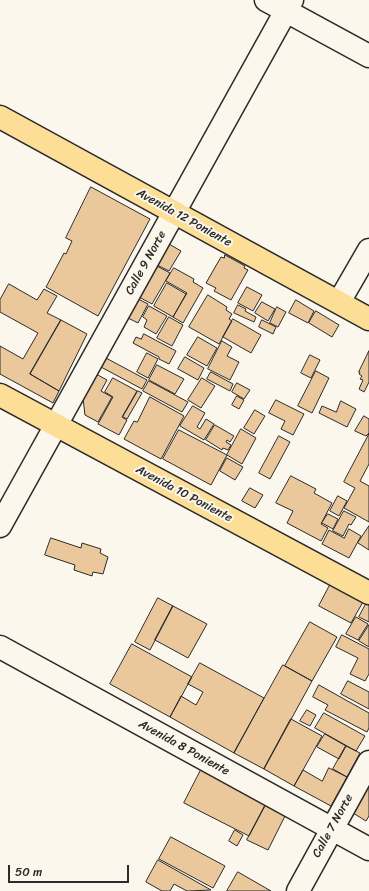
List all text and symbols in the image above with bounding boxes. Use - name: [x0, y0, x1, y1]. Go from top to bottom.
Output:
- street label: Avenida 12 Poniente: [134, 186, 234, 250]
- street label: Calle 9 Norte: [123, 229, 169, 297]
- street label: Avenida 10 Poniente: [133, 462, 235, 526]
- street label: Avenida 8 Poniente: [136, 717, 232, 779]
- street label: Calle 7 Norte: [310, 792, 356, 860]
- scale bar: [10, 857, 131, 883]
- text: 50 m: [15, 861, 42, 883]

